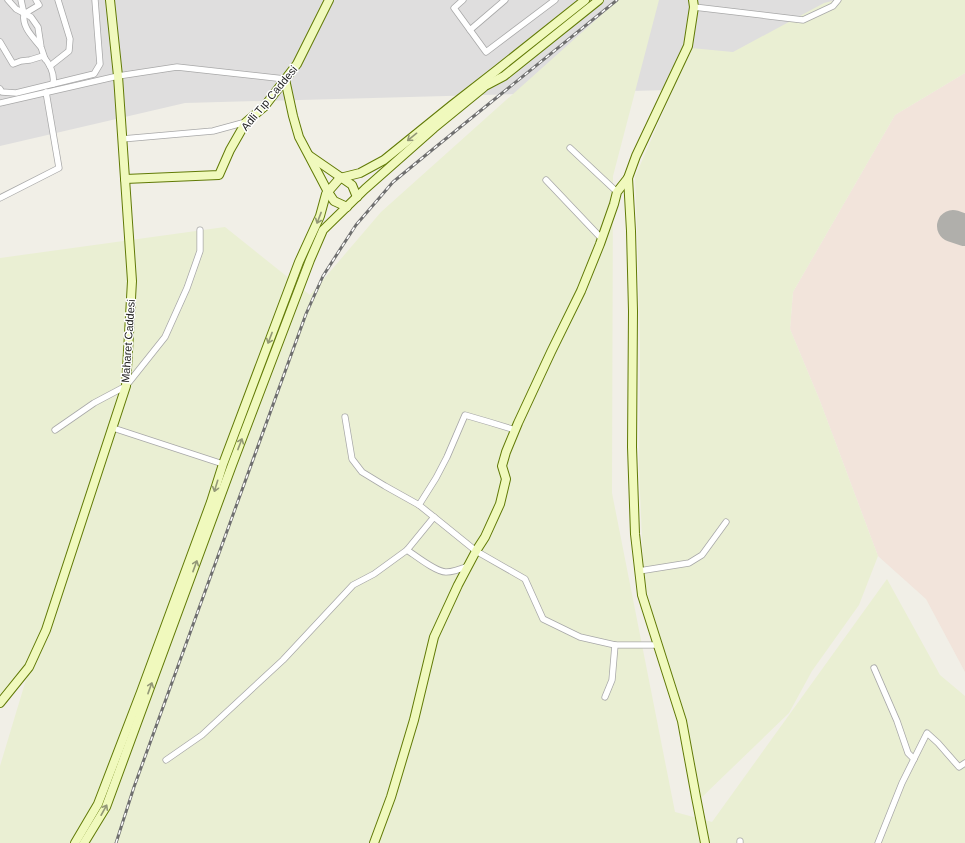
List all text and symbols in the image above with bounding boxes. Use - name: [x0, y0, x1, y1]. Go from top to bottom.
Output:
- street label: Adli Tıp Caddesi: [239, 63, 299, 133]
- one-way arrow: [406, 133, 417, 142]
- one-way arrow: [314, 211, 322, 223]
- street label: Maharet Caddesi: [119, 299, 137, 383]
- one-way arrow: [266, 332, 274, 344]
- one-way arrow: [236, 439, 244, 451]
- one-way arrow: [212, 480, 219, 493]
- one-way arrow: [191, 561, 199, 573]
- one-way arrow: [147, 682, 154, 695]
- one-way arrow: [101, 804, 109, 816]

